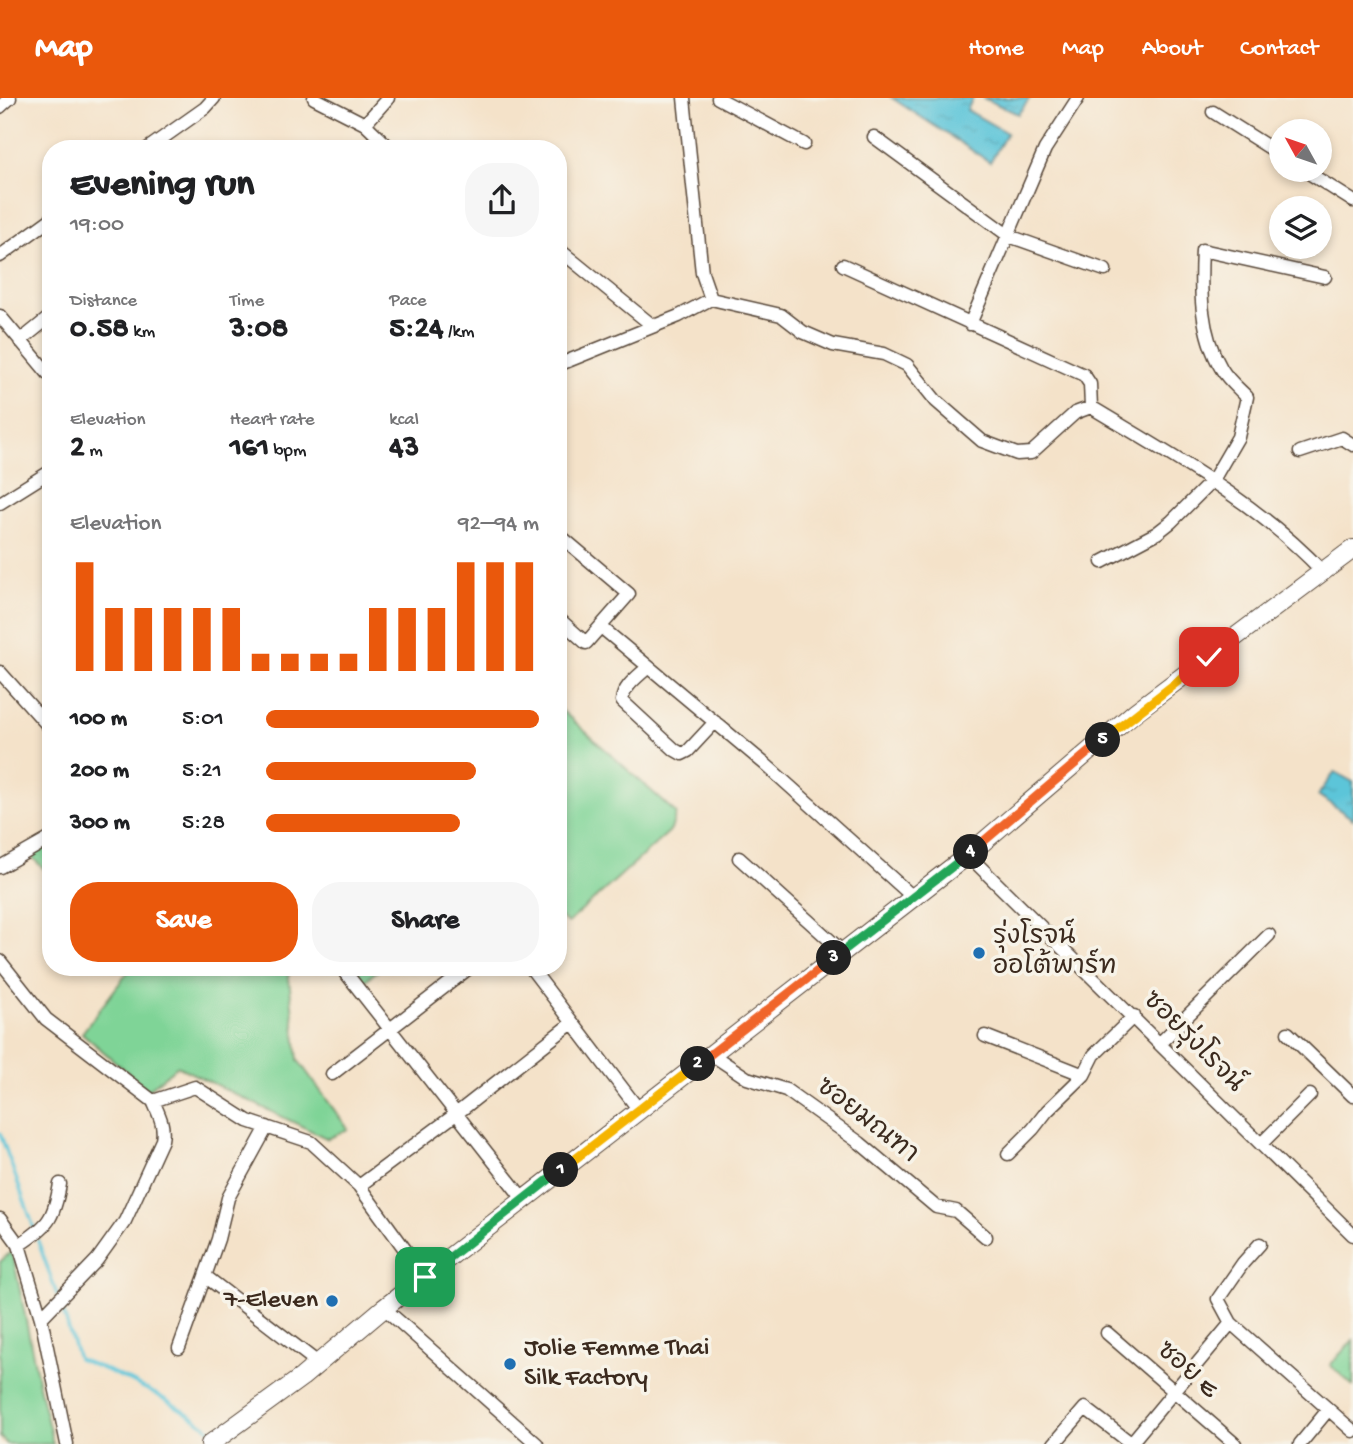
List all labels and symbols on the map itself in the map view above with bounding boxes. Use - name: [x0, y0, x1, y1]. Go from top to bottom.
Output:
- north arrow: [1269, 119, 1332, 182]
- pin: [1179, 627, 1239, 687]
- pin: 5: [1086, 722, 1120, 758]
- pin: 4: [954, 834, 988, 870]
- place label: รุ่งโรจน์ ออโต้พาร์ท: [993, 918, 1117, 984]
- pin: 3: [816, 940, 852, 976]
- marker: รุ่งโรจน์ ออโต้พาร์ท: [971, 945, 987, 961]
- street label: ซอยรุ่งโรจน์: [1135, 982, 1253, 1100]
- pin: 2: [680, 1046, 716, 1082]
- street label: ซอยมณฑา: [809, 1073, 923, 1171]
- pin: 1: [544, 1152, 578, 1188]
- pin: [395, 1247, 455, 1307]
- place label: 7-Eleven: [223, 1286, 319, 1317]
- marker: 7-Eleven: [324, 1293, 340, 1309]
- place label: Jolie Femme Thai Silk Factory: [524, 1334, 709, 1395]
- street label: ซอย E: [1149, 1336, 1223, 1406]
- marker: Jolie Femme Thai Silk Factory: [502, 1356, 518, 1372]

